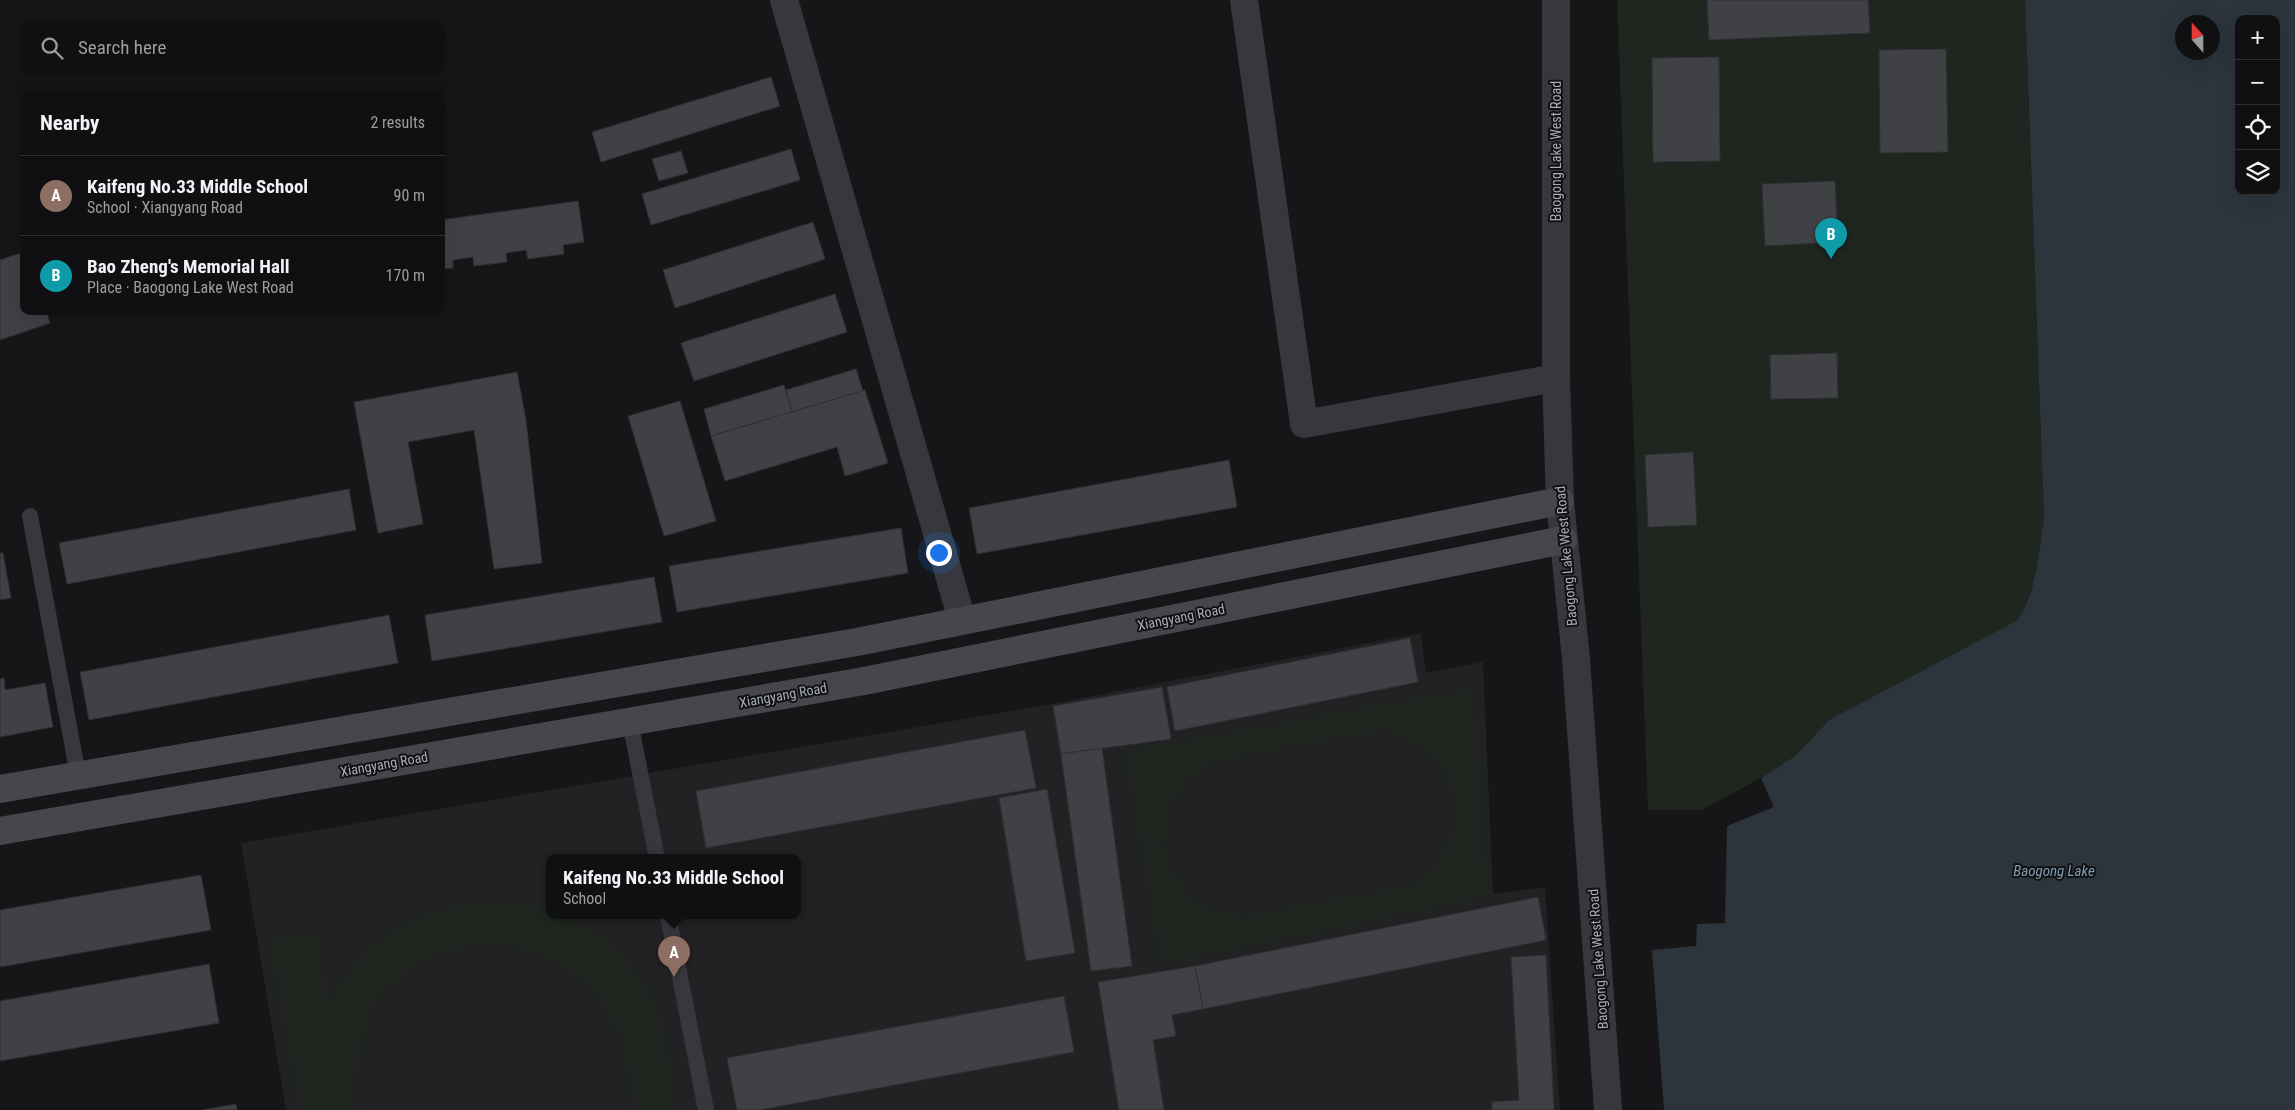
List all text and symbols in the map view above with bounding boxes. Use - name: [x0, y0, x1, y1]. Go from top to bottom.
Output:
- north arrow: [2175, 15, 2220, 60]
- map controls: [2235, 15, 2280, 195]
- button: +: [2235, 15, 2280, 60]
- search box: [20, 20, 445, 75]
- icon: search: [38, 34, 66, 62]
- text: Search here: [78, 36, 166, 59]
- button: −: [2235, 60, 2280, 105]
- street label: Baogong Lake West Road: [1548, 81, 1564, 221]
- button: locate: [2235, 105, 2280, 150]
- text: Nearby: [40, 111, 99, 135]
- text: 2 results: [370, 113, 425, 132]
- button: layers: [2235, 150, 2280, 195]
- text: Kaifeng No.33 Middle School: [87, 175, 308, 198]
- text: A: [51, 186, 61, 205]
- text: 90 m: [393, 186, 425, 205]
- text: School · Xiangyang Road: [87, 198, 243, 217]
- pin: B: [1815, 218, 1847, 259]
- text: Bao Zheng's Memorial Hall: [87, 255, 290, 278]
- text: B: [52, 266, 60, 285]
- text: 170 m: [386, 266, 425, 285]
- text: Place · Baogong Lake West Road: [87, 278, 294, 297]
- street label: Baogong Lake West Road: [1552, 485, 1580, 627]
- your location: [926, 540, 952, 566]
- street label: Xiangyang Road: [1136, 601, 1226, 633]
- street label: Xiangyang Road: [738, 679, 828, 711]
- street label: Xiangyang Road: [339, 748, 429, 780]
- popup: [546, 854, 801, 919]
- water label: Baogong Lake: [2013, 862, 2095, 880]
- text: Kaifeng No.33 Middle School: [563, 866, 784, 889]
- street label: Baogong Lake West Road: [1585, 888, 1611, 1030]
- text: School: [563, 889, 606, 908]
- pin: A: [658, 936, 690, 977]

